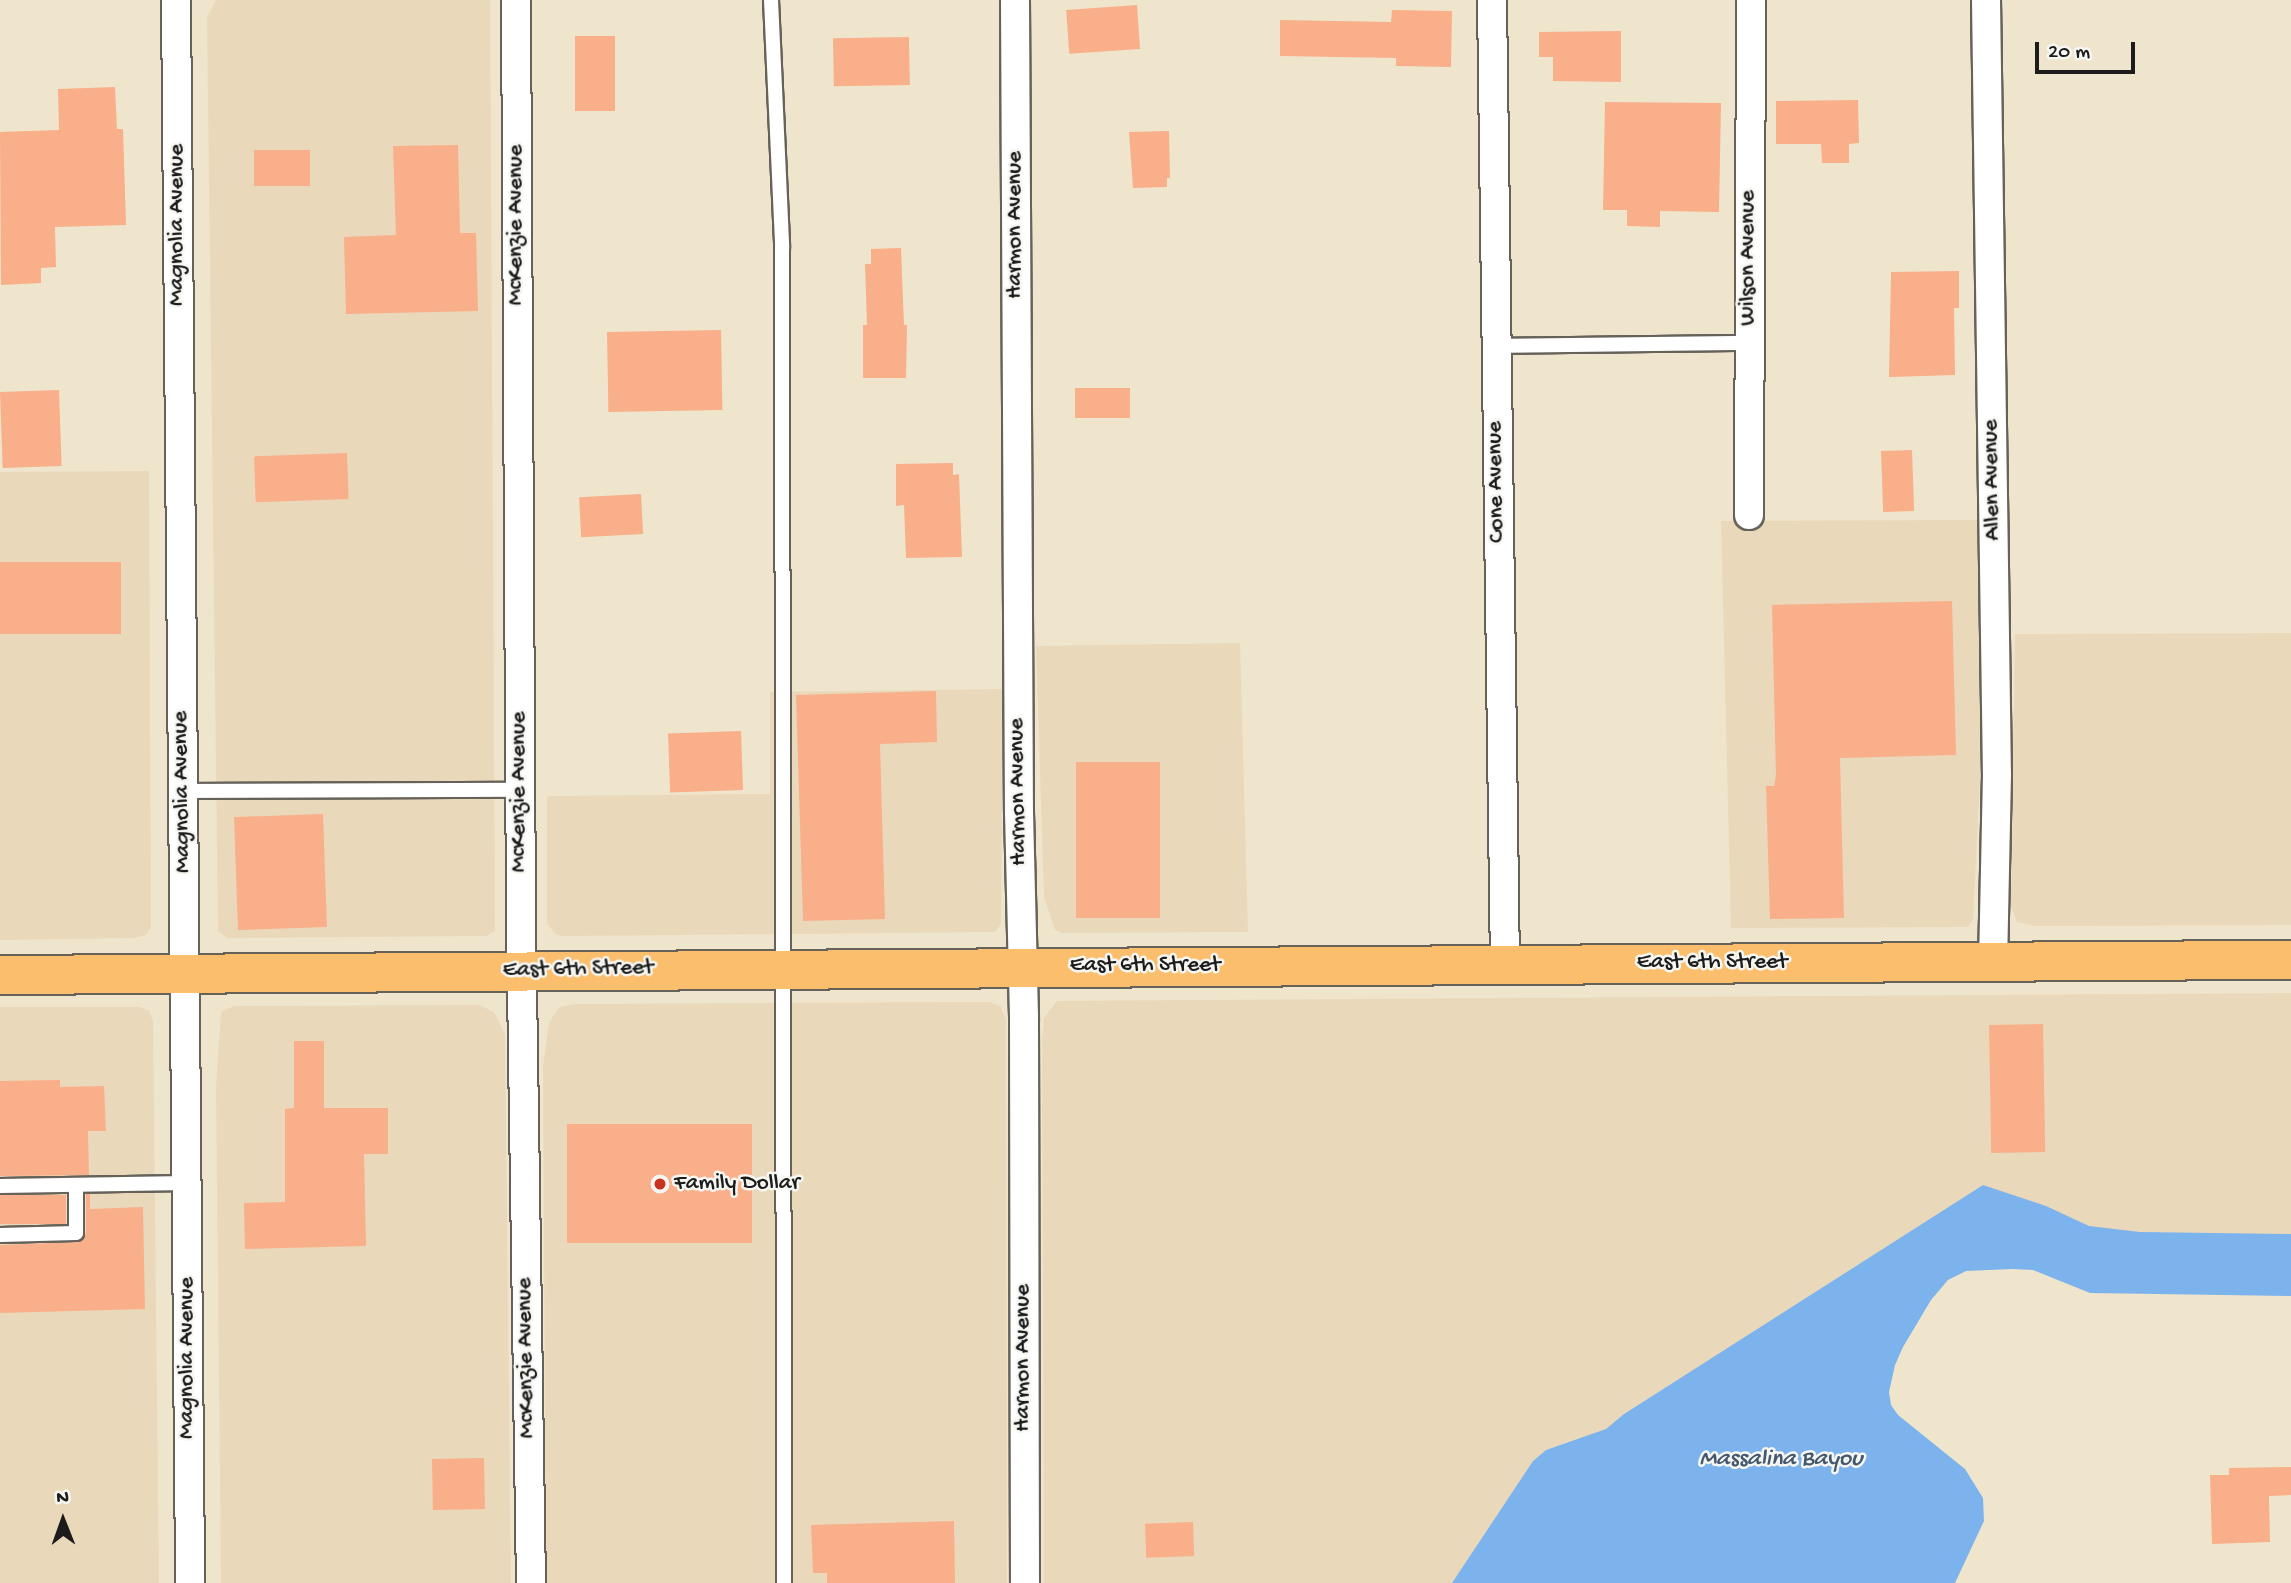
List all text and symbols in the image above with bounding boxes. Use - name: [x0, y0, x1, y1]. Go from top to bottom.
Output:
- scale bar: [2039, 28, 2139, 72]
- text: 20 m: [2048, 41, 2090, 66]
- street label: Magnolia Avenue: [164, 144, 192, 306]
- street label: McKenzie Avenue: [503, 145, 531, 305]
- street label: Harmon Avenue: [1002, 151, 1030, 299]
- street label: Wilson Avenue: [1735, 190, 1763, 326]
- street label: Allen Avenue: [1978, 419, 2008, 541]
- street label: Cone Avenue: [1482, 421, 1512, 543]
- street label: Magnolia Avenue: [168, 711, 198, 873]
- street label: McKenzie Avenue: [506, 712, 534, 872]
- street label: Harmon Avenue: [1004, 718, 1034, 866]
- street label: East 6th Street: [1637, 949, 1787, 977]
- street label: East 6th Street: [1070, 952, 1220, 980]
- street label: East 6th Street: [502, 955, 654, 985]
- place label: Family Dollar: [674, 1170, 800, 1198]
- marker: Family Dollar: [652, 1176, 668, 1192]
- street label: Magnolia Avenue: [174, 1277, 202, 1439]
- street label: McKenzie Avenue: [512, 1277, 542, 1439]
- street label: Harmon Avenue: [1010, 1284, 1038, 1432]
- water label: Massalina Bayou: [1700, 1446, 1862, 1474]
- north arrow: [28, 1485, 98, 1555]
- text: N: [56, 1487, 69, 1510]

